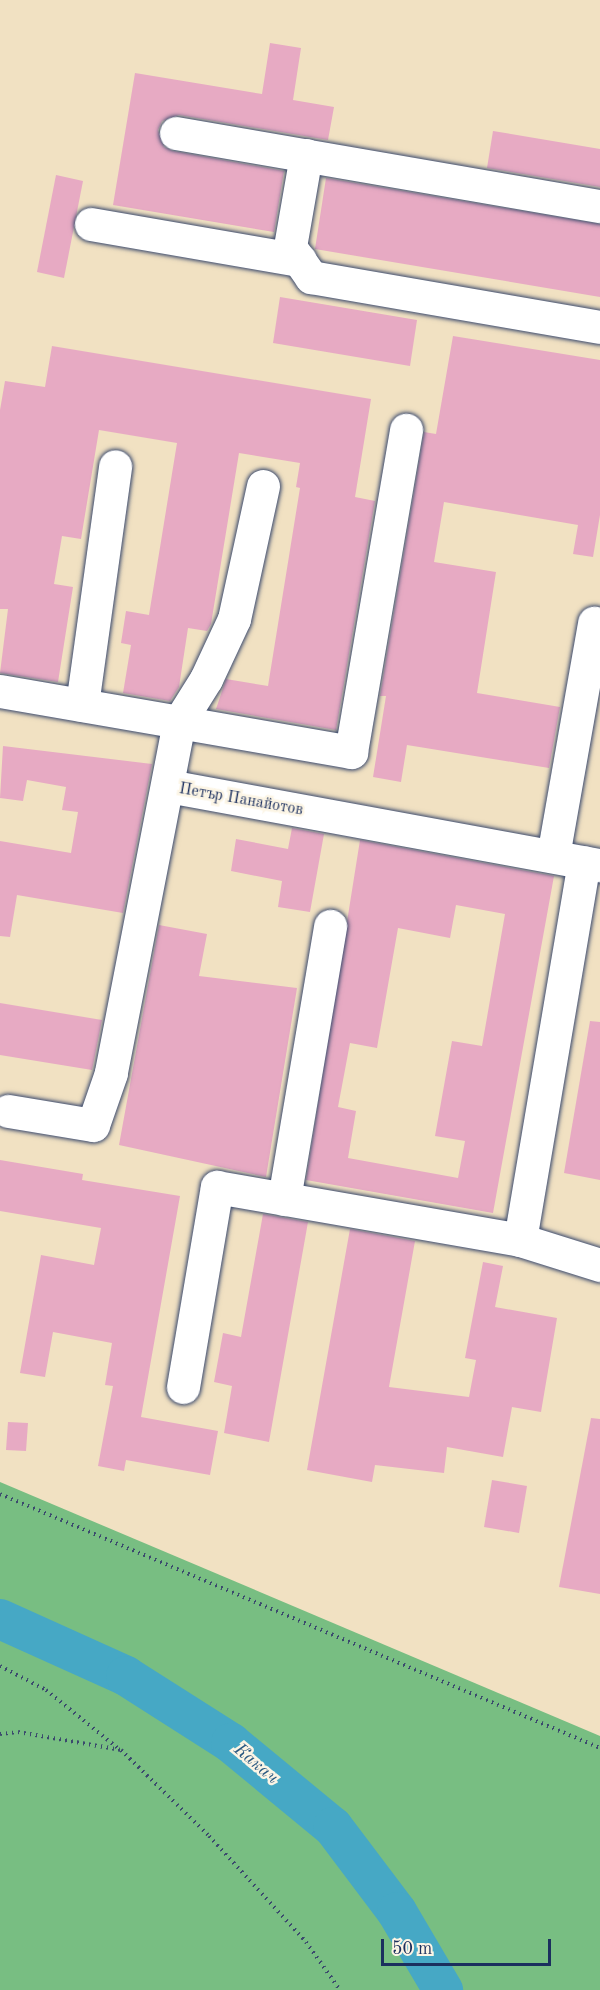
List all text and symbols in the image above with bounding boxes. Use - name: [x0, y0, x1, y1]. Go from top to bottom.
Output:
- street label: Петър Панайотов: [177, 780, 305, 820]
- water label: Какач: [229, 1739, 283, 1789]
- scale bar: [384, 1927, 554, 1965]
- text: 50 m: [392, 1940, 432, 1958]

